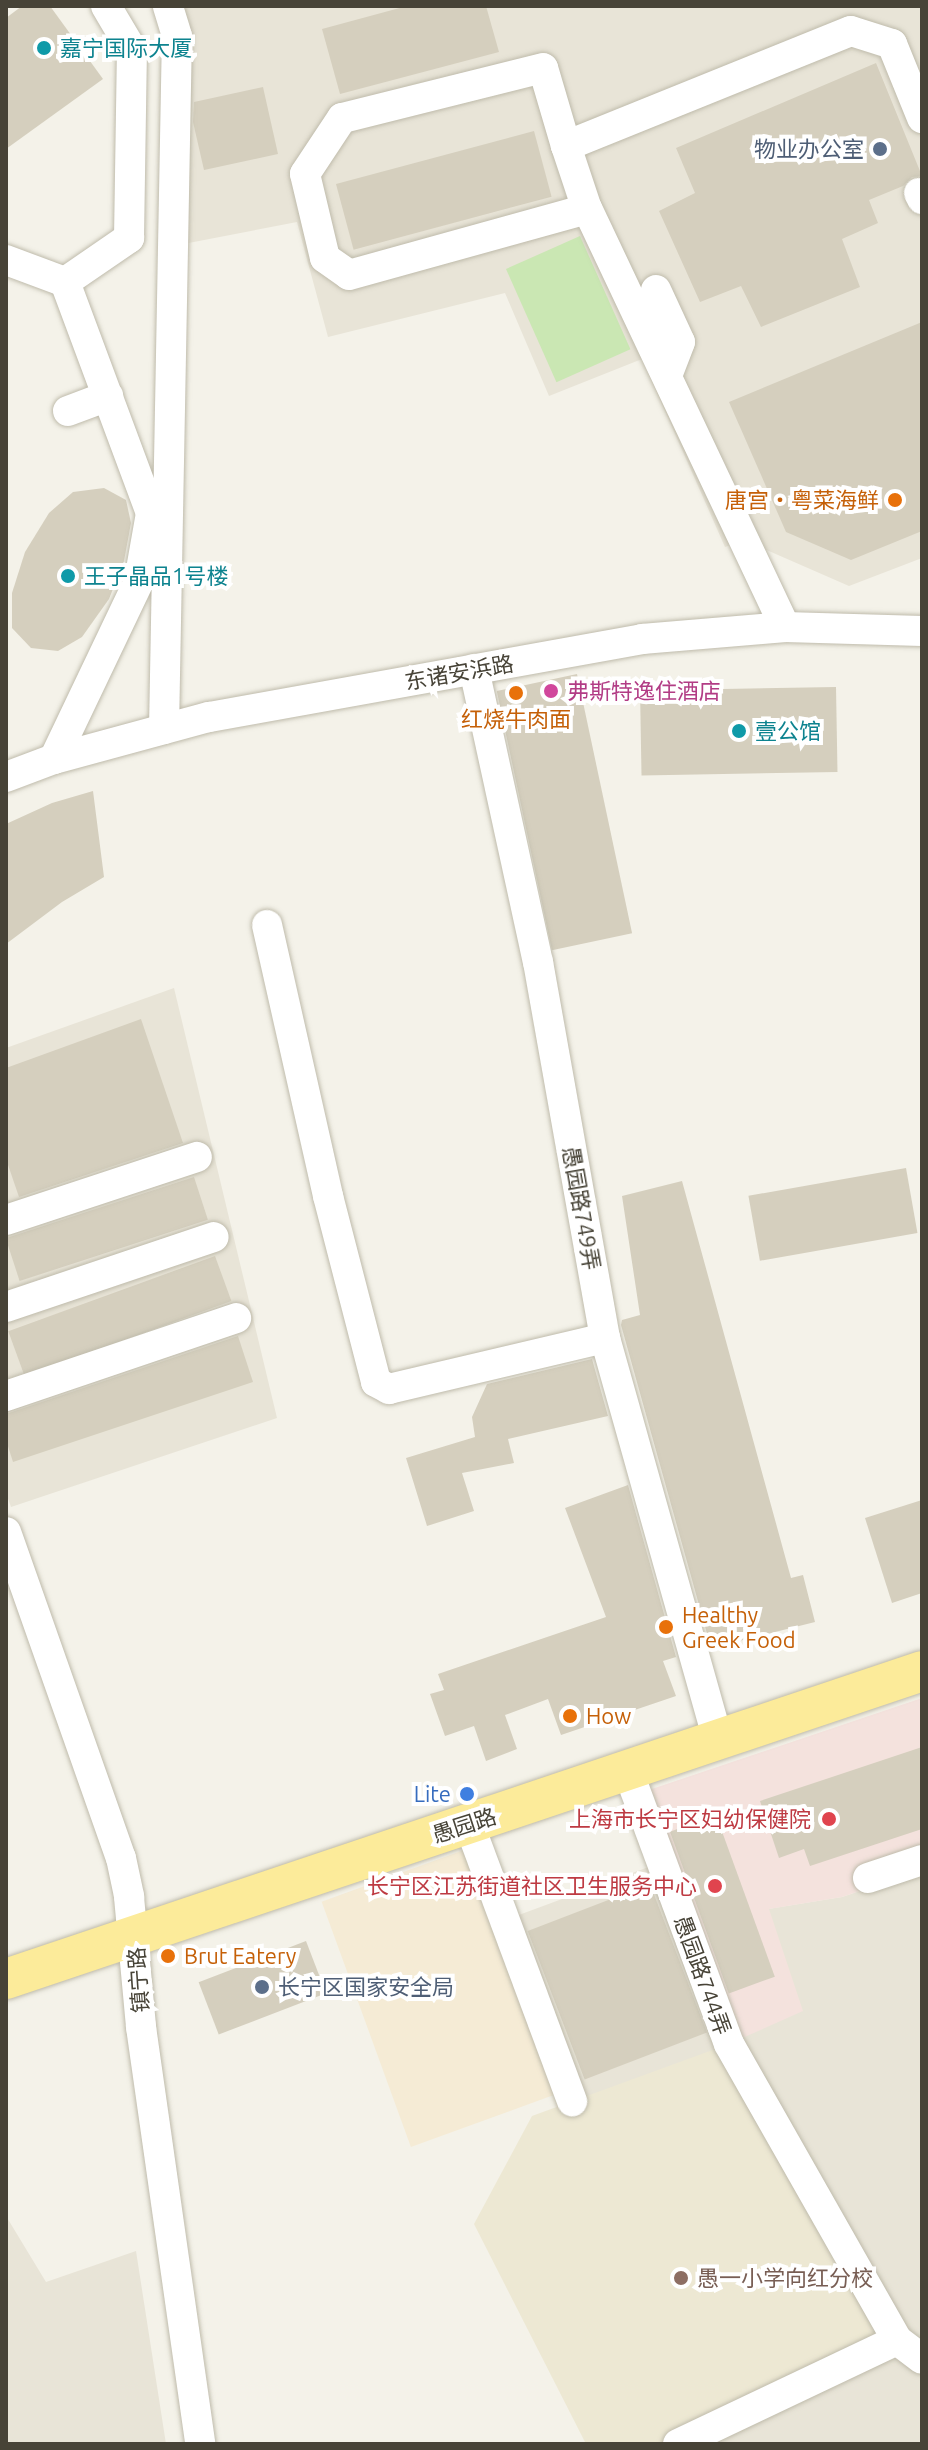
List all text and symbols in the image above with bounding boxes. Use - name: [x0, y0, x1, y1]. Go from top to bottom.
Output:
- place label: 嘉宁国际大厦: [60, 35, 192, 61]
- marker: 嘉宁国际大厦: [35, 39, 53, 57]
- place label: 物业办公室: [754, 136, 864, 162]
- marker: 物业办公室: [871, 140, 889, 158]
- place label: 唐宫・粤菜海鲜: [725, 487, 879, 513]
- marker: 唐宫・粤菜海鲜: [886, 491, 904, 509]
- place label: 王子晶品1号楼: [84, 563, 228, 589]
- marker: 王子晶品1号楼: [59, 567, 77, 585]
- street label: 东诸安浜路: [403, 649, 515, 695]
- place label: 弗斯特逸住酒店: [567, 678, 721, 704]
- marker: 弗斯特逸住酒店: [542, 682, 560, 700]
- marker: 红烧牛肉面: [507, 684, 525, 702]
- place label: 红烧牛肉面: [461, 706, 571, 732]
- place label: 壹公馆: [755, 718, 821, 744]
- marker: 壹公馆: [730, 722, 748, 740]
- street label: 愚园路749弄: [558, 1144, 606, 1272]
- place label: Healthy Greek Food: [682, 1601, 795, 1652]
- marker: Healthy Greek Food: [657, 1618, 675, 1636]
- place label: How: [586, 1703, 631, 1729]
- marker: How: [561, 1707, 579, 1725]
- place label: Lite: [414, 1781, 451, 1807]
- marker: Lite: [458, 1785, 476, 1803]
- street label: 愚园路: [429, 1802, 499, 1848]
- place label: 上海市长宁区妇幼保健院: [569, 1806, 811, 1832]
- marker: 上海市长宁区妇幼保健院: [818, 1808, 840, 1830]
- place label: 长宁区江苏街道社区卫生服务中心: [367, 1873, 697, 1899]
- marker: 长宁区江苏街道社区卫生服务中心: [704, 1875, 726, 1897]
- street label: 愚园路744弄: [669, 1912, 737, 2038]
- place label: Brut Eatery: [184, 1943, 296, 1969]
- street label: 镇宁路: [123, 1946, 153, 2014]
- marker: Brut Eatery: [159, 1947, 177, 1965]
- place label: 长宁区国家安全局: [278, 1974, 454, 2000]
- marker: 长宁区国家安全局: [253, 1978, 271, 1996]
- place label: 愚一小学向红分校: [697, 2265, 873, 2291]
- marker: 愚一小学向红分校: [672, 2269, 690, 2287]

